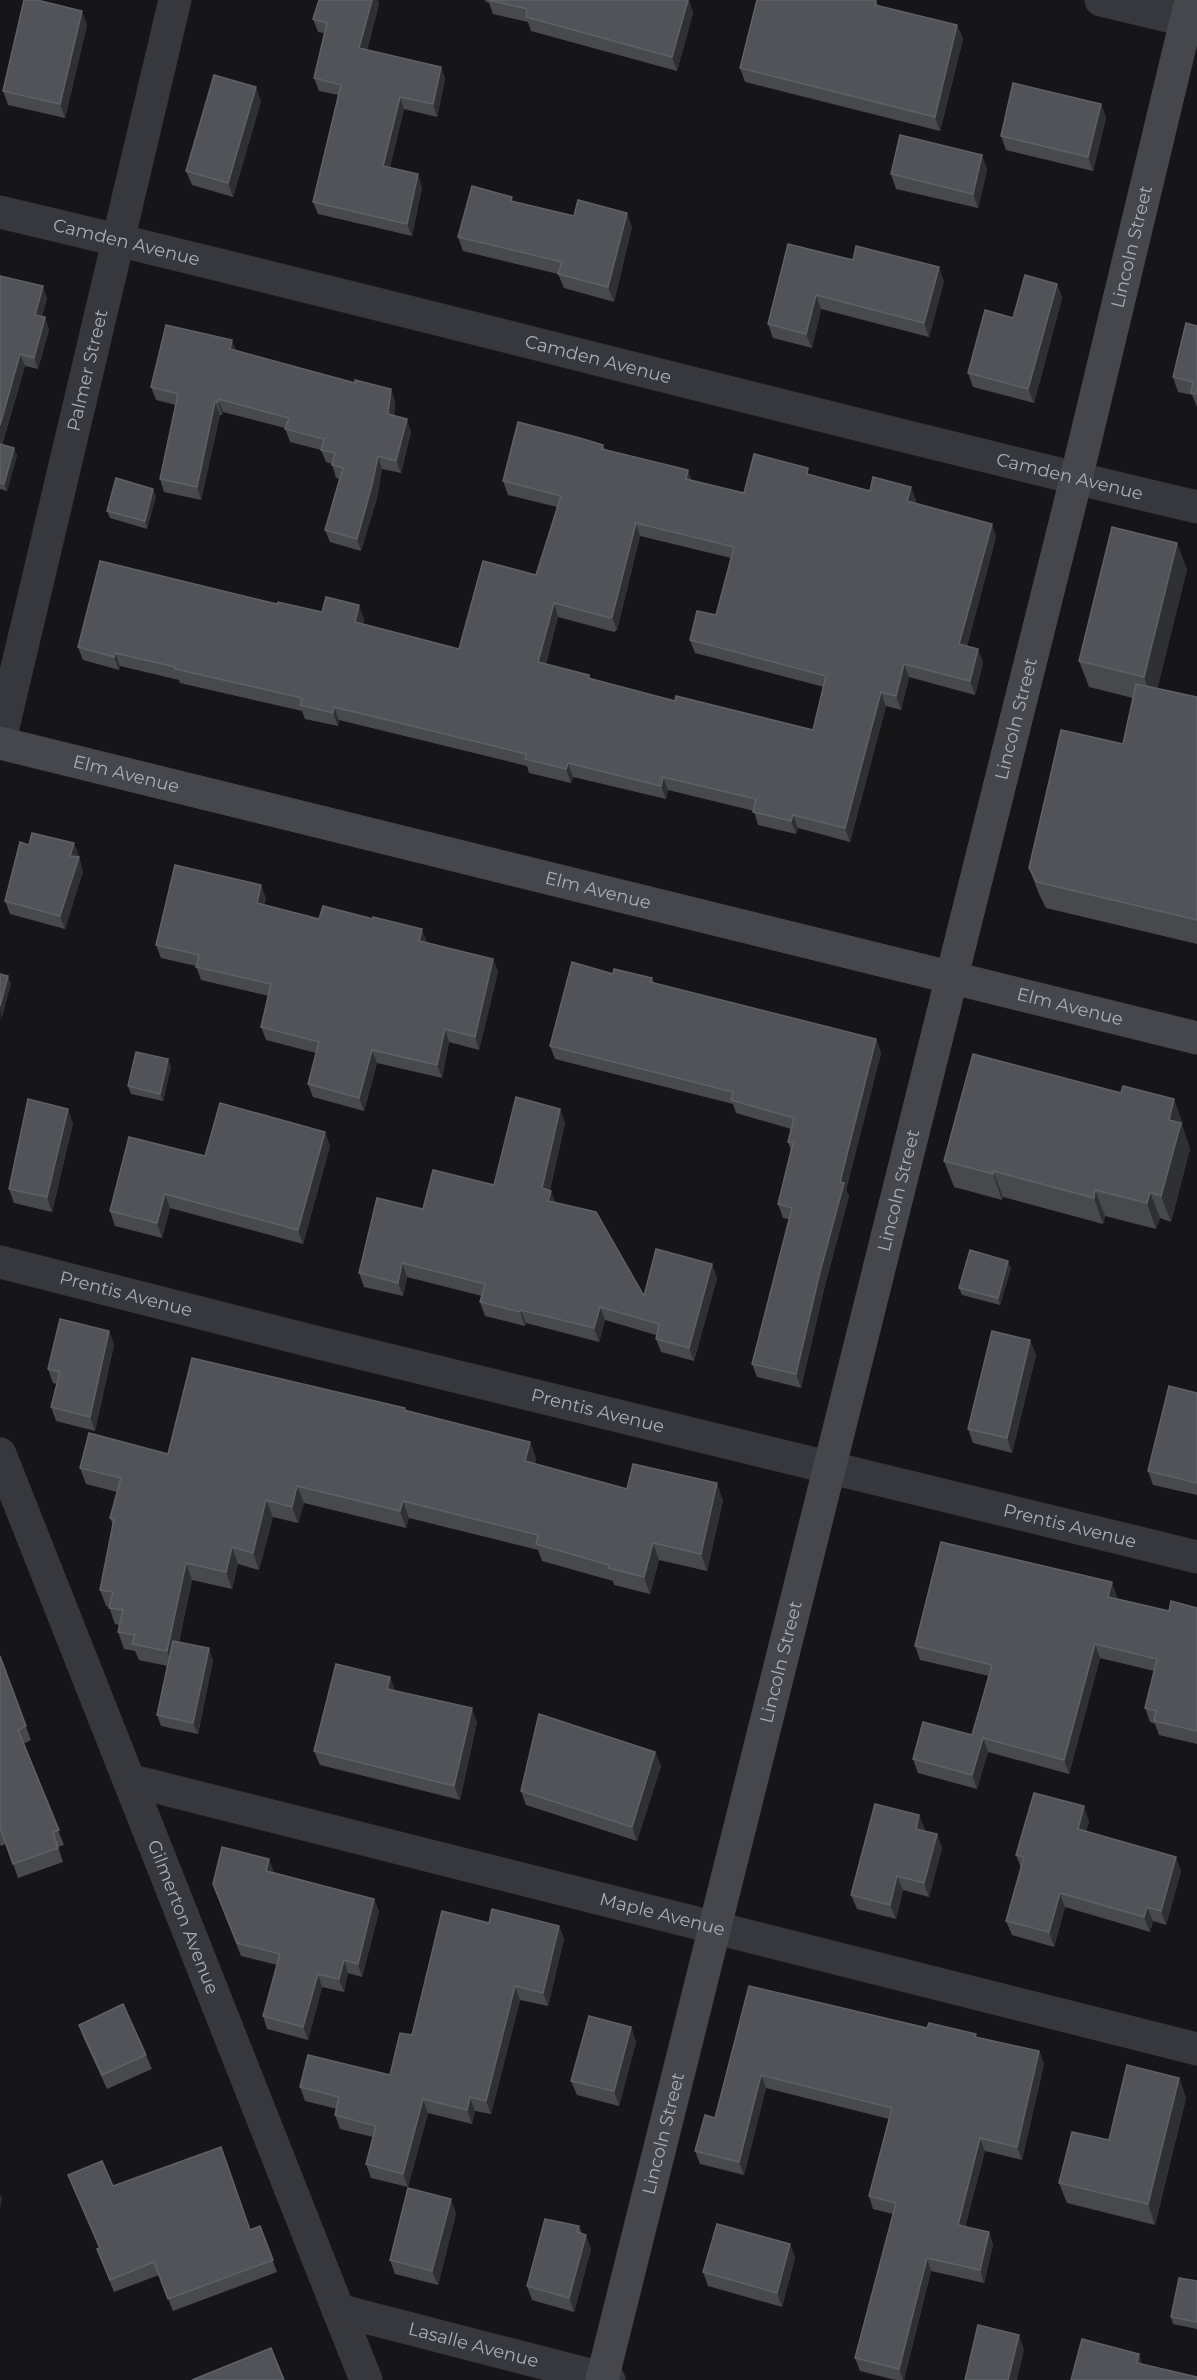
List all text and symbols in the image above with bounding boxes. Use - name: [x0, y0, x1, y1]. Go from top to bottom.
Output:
- street label: Lincoln Street: [1106, 183, 1157, 310]
- street label: Camden Avenue: [51, 214, 202, 271]
- street label: Palmer Street: [62, 307, 112, 433]
- street label: Camden Avenue: [523, 330, 674, 388]
- street label: Camden Avenue: [994, 448, 1145, 505]
- street label: Lincoln Street: [990, 656, 1042, 782]
- street label: Elm Avenue: [71, 750, 182, 798]
- street label: Elm Avenue: [543, 867, 654, 914]
- street label: Elm Avenue: [1015, 983, 1126, 1030]
- street label: Lincoln Street: [873, 1127, 924, 1254]
- street label: Prentis Avenue: [57, 1267, 195, 1321]
- street label: Prentis Avenue: [529, 1384, 667, 1438]
- street label: Prentis Avenue: [1001, 1499, 1139, 1553]
- street label: Lincoln Street: [755, 1599, 807, 1725]
- street label: Gilmerton Avenue: [143, 1837, 224, 1998]
- street label: Maple Avenue: [597, 1888, 727, 1941]
- street label: Lincoln Street: [638, 2070, 689, 2197]
- street label: Lasalle Avenue: [406, 2318, 541, 2372]

